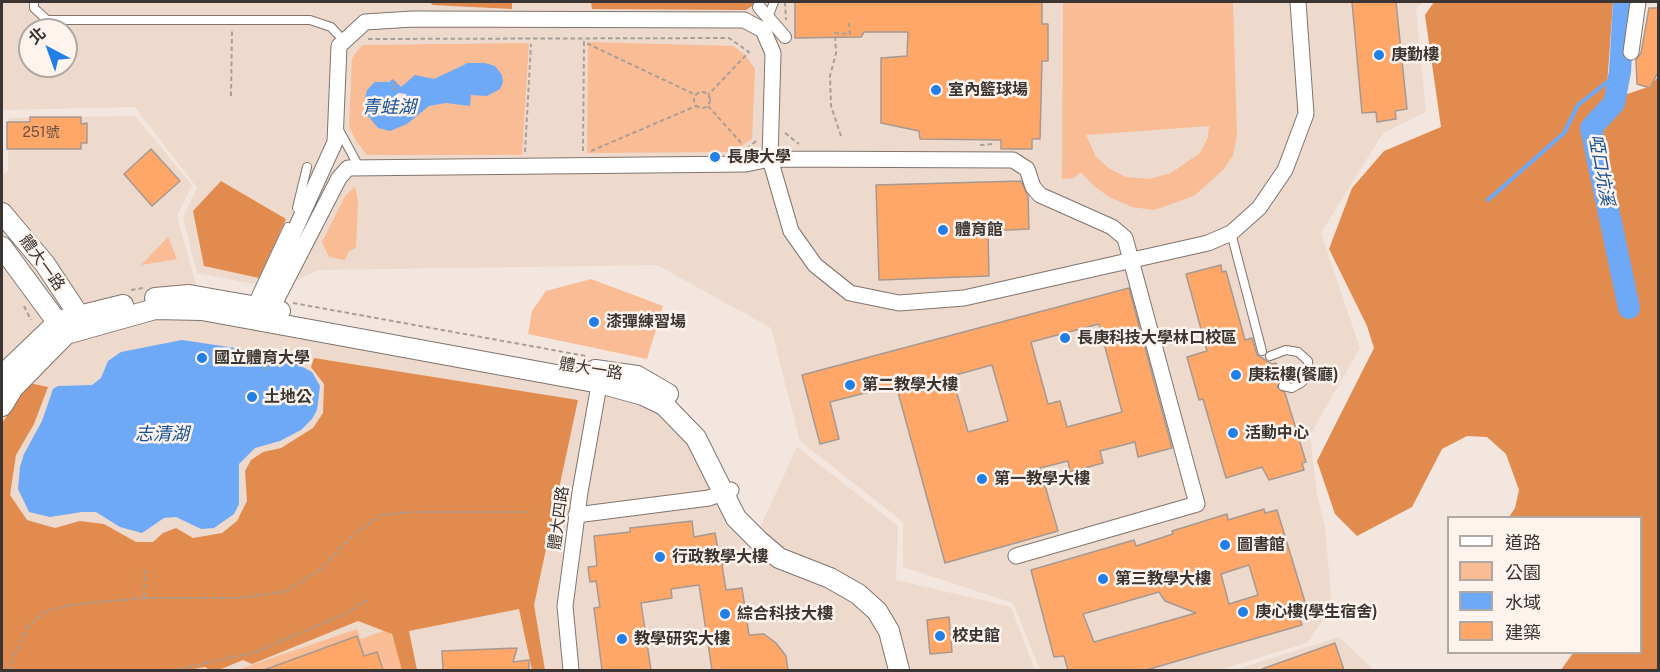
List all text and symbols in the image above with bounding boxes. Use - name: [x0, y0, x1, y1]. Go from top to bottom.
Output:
- north arrow: [18, 18, 78, 78]
- text: 北: [25, 23, 49, 48]
- place label: 庚勤樓: [1391, 45, 1439, 65]
- marker: 庚勤樓: [1372, 48, 1386, 62]
- place label: 室內籃球場: [948, 80, 1028, 100]
- marker: 室內籃球場: [929, 83, 943, 97]
- water label: 青蛙湖: [362, 96, 416, 118]
- house number: 251號: [22, 125, 60, 141]
- water label: 啞口坑溪: [1584, 133, 1618, 207]
- place label: 長庚大學: [727, 147, 791, 167]
- marker: 長庚大學: [708, 150, 722, 164]
- place label: 體育館: [955, 220, 1003, 240]
- marker: 體育館: [936, 223, 950, 237]
- street label: 體大一路: [15, 231, 69, 295]
- place label: 漆彈練習場: [606, 312, 686, 332]
- marker: 漆彈練習場: [587, 315, 601, 329]
- place label: 長庚科技大學林口校區: [1077, 328, 1237, 348]
- marker: 長庚科技大學林口校區: [1058, 331, 1072, 345]
- place label: 國立體育大學: [214, 348, 310, 368]
- marker: 國立體育大學: [195, 351, 209, 365]
- street label: 體大一路: [558, 355, 624, 383]
- place label: 庚耘樓(餐廳): [1248, 365, 1339, 385]
- marker: 庚耘樓(餐廳): [1229, 368, 1243, 382]
- place label: 第二教學大樓: [862, 375, 958, 395]
- marker: 第二教學大樓: [843, 378, 857, 392]
- place label: 土地公: [264, 387, 312, 407]
- marker: 土地公: [245, 390, 259, 404]
- water label: 志清湖: [135, 423, 189, 445]
- place label: 活動中心: [1245, 423, 1309, 443]
- marker: 活動中心: [1226, 426, 1240, 440]
- place label: 第一教學大樓: [994, 469, 1090, 489]
- marker: 第一教學大樓: [975, 472, 989, 486]
- street label: 體大四路: [545, 485, 573, 551]
- legend: [1447, 516, 1642, 654]
- text: 道路: [1505, 532, 1541, 553]
- place label: 圖書館: [1237, 535, 1285, 555]
- marker: 圖書館: [1218, 538, 1232, 552]
- place label: 行政教學大樓: [672, 547, 768, 567]
- marker: 行政教學大樓: [653, 550, 667, 564]
- text: 公園: [1505, 562, 1541, 583]
- place label: 第三教學大樓: [1115, 569, 1211, 589]
- marker: 第三教學大樓: [1096, 572, 1110, 586]
- text: 水域: [1505, 592, 1541, 613]
- place label: 庚心樓(學生宿舍): [1255, 602, 1378, 622]
- place label: 綜合科技大樓: [737, 604, 833, 624]
- marker: 庚心樓(學生宿舍): [1236, 605, 1250, 619]
- marker: 綜合科技大樓: [718, 607, 732, 621]
- text: 建築: [1505, 622, 1541, 643]
- place label: 校史館: [952, 626, 1000, 646]
- place label: 教學研究大樓: [634, 629, 730, 649]
- marker: 校史館: [933, 629, 947, 643]
- marker: 教學研究大樓: [615, 632, 629, 646]

